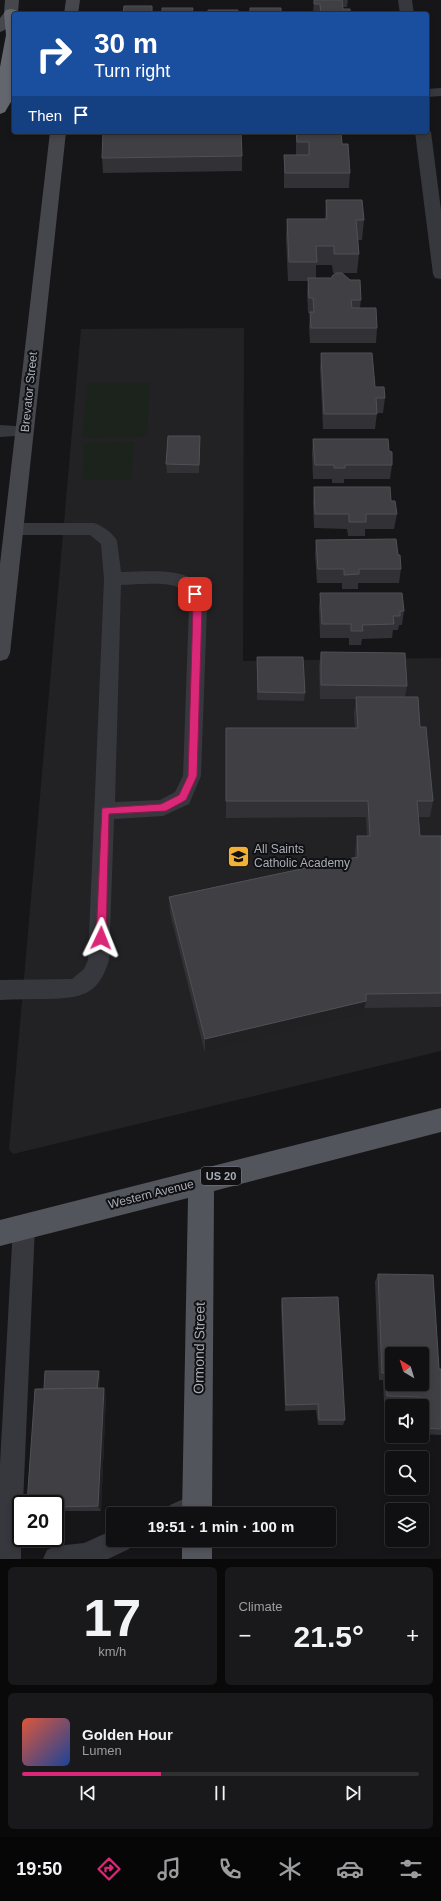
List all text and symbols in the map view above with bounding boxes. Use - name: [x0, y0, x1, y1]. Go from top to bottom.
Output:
- icon: right: [28, 28, 80, 80]
- text: 30 m: [94, 28, 158, 59]
- text: Turn right: [94, 61, 170, 81]
- icon: arrive: [70, 104, 92, 126]
- text: Then: [28, 107, 62, 124]
- street label: Brevator Street: [18, 350, 40, 433]
- pin: [178, 577, 212, 611]
- icon: arrive: [184, 583, 206, 605]
- place label: All Saints Catholic Academy: [254, 842, 350, 870]
- school or university icon: All Saints Catholic Academy: [225, 843, 251, 869]
- position arrow: [80, 917, 122, 959]
- road number: US 20: [201, 1167, 241, 1185]
- street label: Western Avenue: [107, 1177, 196, 1211]
- street label: Ormond Street: [190, 1302, 208, 1394]
- north arrow: [385, 1347, 429, 1391]
- map controls: [385, 1347, 429, 1547]
- button: sound: [385, 1399, 429, 1443]
- button: search: [385, 1451, 429, 1495]
- speed limit sign: 20: [12, 1495, 64, 1547]
- button: layers: [385, 1503, 429, 1547]
- text: 19:51 · 1 min · 100 m: [148, 1518, 294, 1535]
- text: 17: [83, 1589, 141, 1647]
- text: Climate: [239, 1599, 283, 1614]
- text: 21.5°: [294, 1620, 364, 1653]
- text: −: [239, 1623, 251, 1648]
- text: +: [406, 1623, 419, 1648]
- text: km/h: [98, 1644, 126, 1659]
- text: Golden Hour: [82, 1726, 173, 1743]
- text: Lumen: [82, 1743, 122, 1758]
- icon: previous: [77, 1782, 99, 1804]
- icon: pause: [209, 1782, 231, 1804]
- icon: next: [342, 1782, 364, 1804]
- icon: directions: [95, 1855, 123, 1883]
- icon: music: [155, 1855, 183, 1883]
- icon: phone: [216, 1855, 244, 1883]
- icon: climate: [276, 1855, 304, 1883]
- icon: car: [336, 1855, 364, 1883]
- icon: filters: [397, 1855, 425, 1883]
- text: 19:50: [16, 1859, 62, 1879]

